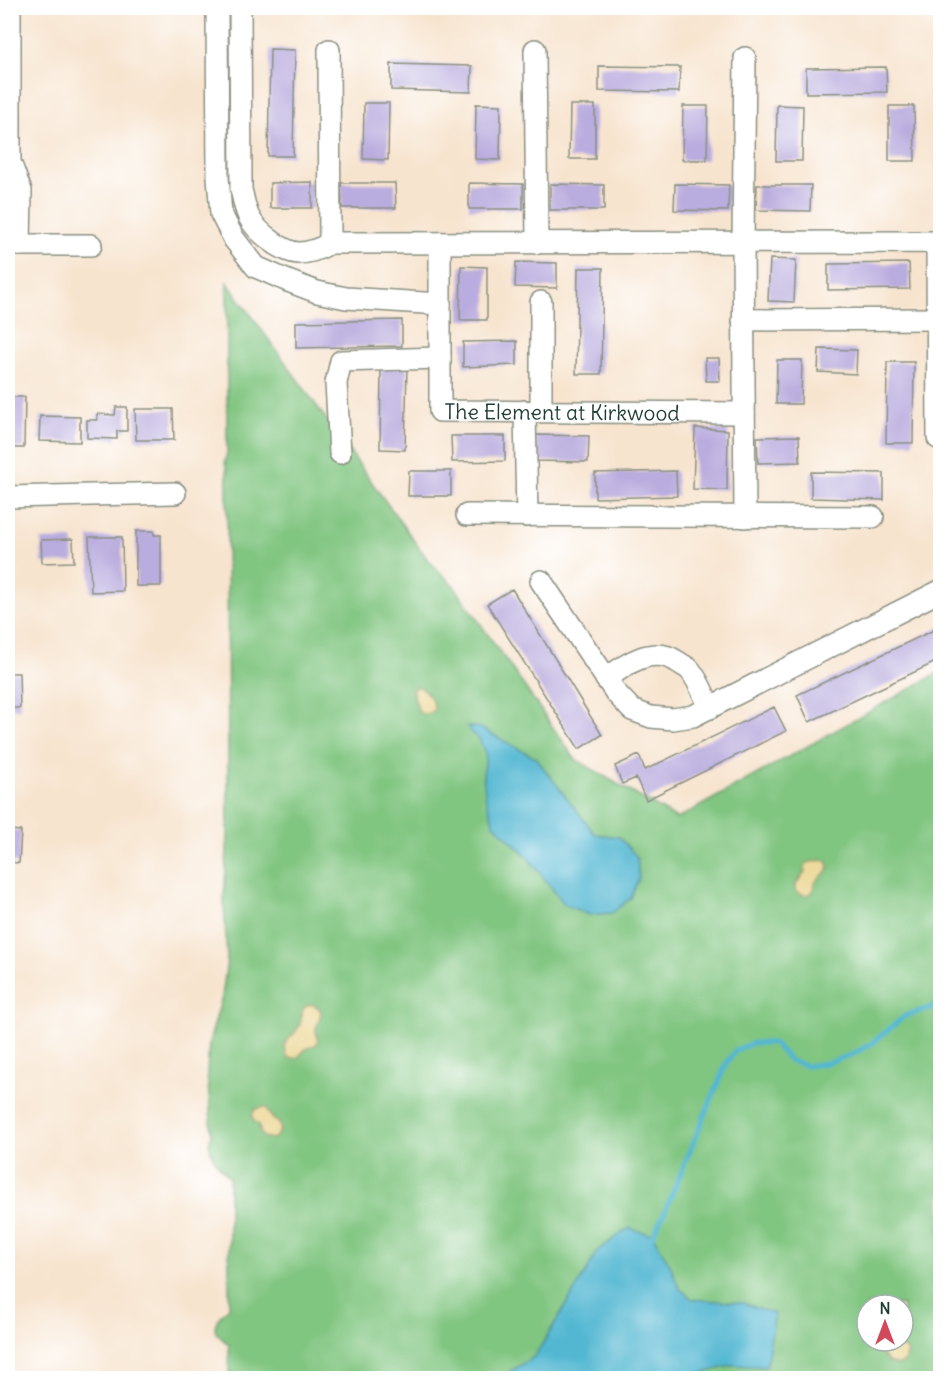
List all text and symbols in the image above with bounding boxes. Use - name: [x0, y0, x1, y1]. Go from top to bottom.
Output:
- street label: The Element at Kirkwood: [444, 398, 680, 426]
- north arrow: [855, 1293, 915, 1353]
- text: N: [879, 1298, 891, 1318]

